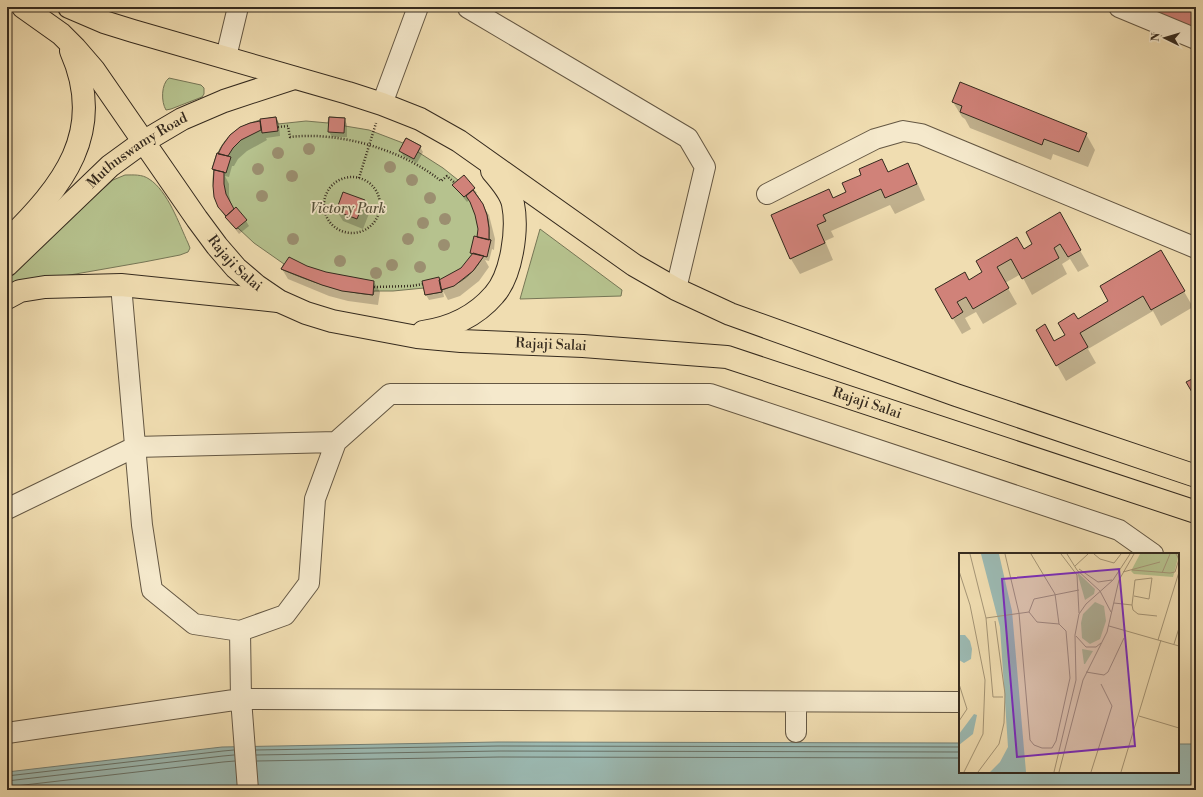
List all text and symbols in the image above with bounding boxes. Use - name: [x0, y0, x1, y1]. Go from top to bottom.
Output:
- north arrow: [1145, 18, 1185, 58]
- text: N: [1149, 32, 1163, 42]
- street label: Muthuswamy Road: [83, 109, 190, 192]
- park label: Victory Park: [310, 200, 386, 218]
- street label: Rajaji Salai: [203, 232, 266, 296]
- street label: Rajaji Salai: [515, 334, 588, 355]
- street label: Rajaji Salai: [830, 383, 904, 423]
- inset map: [959, 553, 1179, 773]

